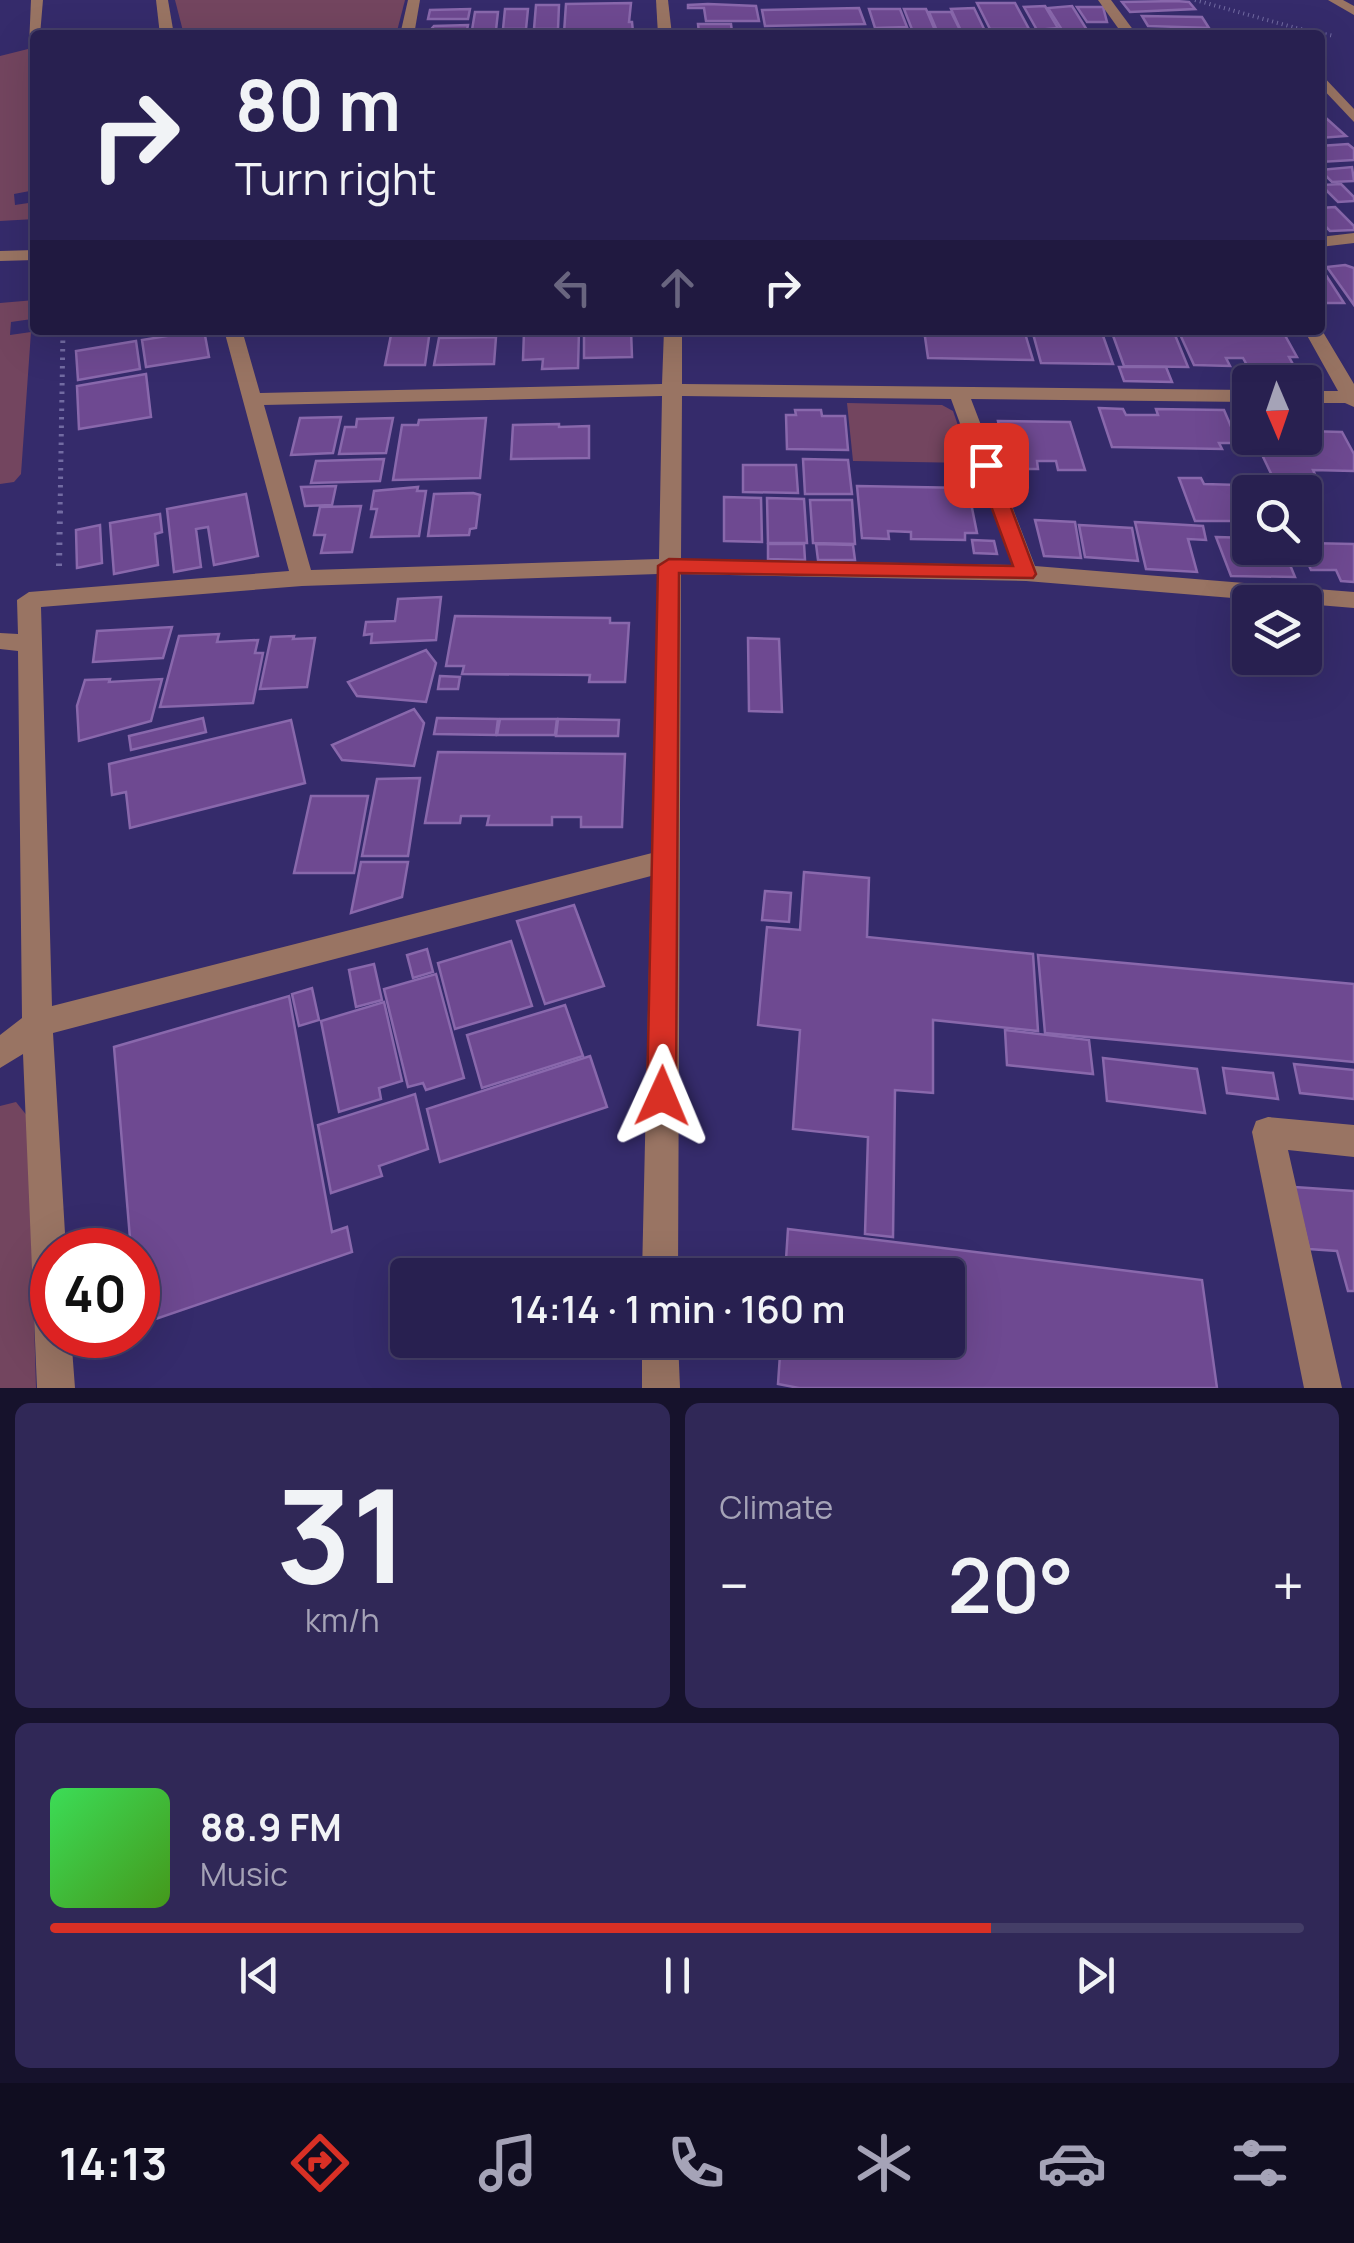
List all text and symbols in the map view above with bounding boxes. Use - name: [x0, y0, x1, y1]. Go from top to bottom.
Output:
- text: 80 m: [235, 56, 401, 152]
- icon: right: [70, 70, 200, 200]
- text: Turn right: [235, 147, 436, 209]
- icon: left: [545, 260, 600, 315]
- icon: ahead: [650, 260, 705, 315]
- icon: right: [755, 260, 810, 315]
- north arrow: [1232, 365, 1322, 455]
- map controls: [1232, 365, 1322, 675]
- pin: [944, 423, 1029, 508]
- icon: arrive: [959, 438, 1014, 493]
- button: search: [1232, 475, 1322, 565]
- button: layers: [1232, 585, 1322, 675]
- position arrow: [610, 1044, 714, 1148]
- speed limit sign: 40: [30, 1228, 160, 1358]
- text: 14:14 · 1 min · 160 m: [510, 1282, 845, 1334]
- text: 31: [276, 1444, 409, 1622]
- text: Climate: [720, 1485, 833, 1529]
- text: 20°: [948, 1533, 1074, 1636]
- text: −: [720, 1547, 749, 1623]
- text: +: [1272, 1547, 1304, 1623]
- text: km/h: [305, 1598, 379, 1642]
- text: 88.9 FM: [200, 1800, 342, 1852]
- text: Music: [200, 1852, 288, 1896]
- icon: previous: [232, 1948, 287, 2003]
- icon: pause: [650, 1948, 705, 2003]
- icon: next: [1068, 1948, 1123, 2003]
- icon: directions: [285, 2128, 355, 2198]
- icon: music: [473, 2128, 543, 2198]
- icon: phone: [661, 2128, 731, 2198]
- icon: climate: [849, 2128, 919, 2198]
- icon: car: [1037, 2128, 1107, 2198]
- icon: filters: [1225, 2128, 1295, 2198]
- text: 14:13: [59, 2132, 167, 2194]

